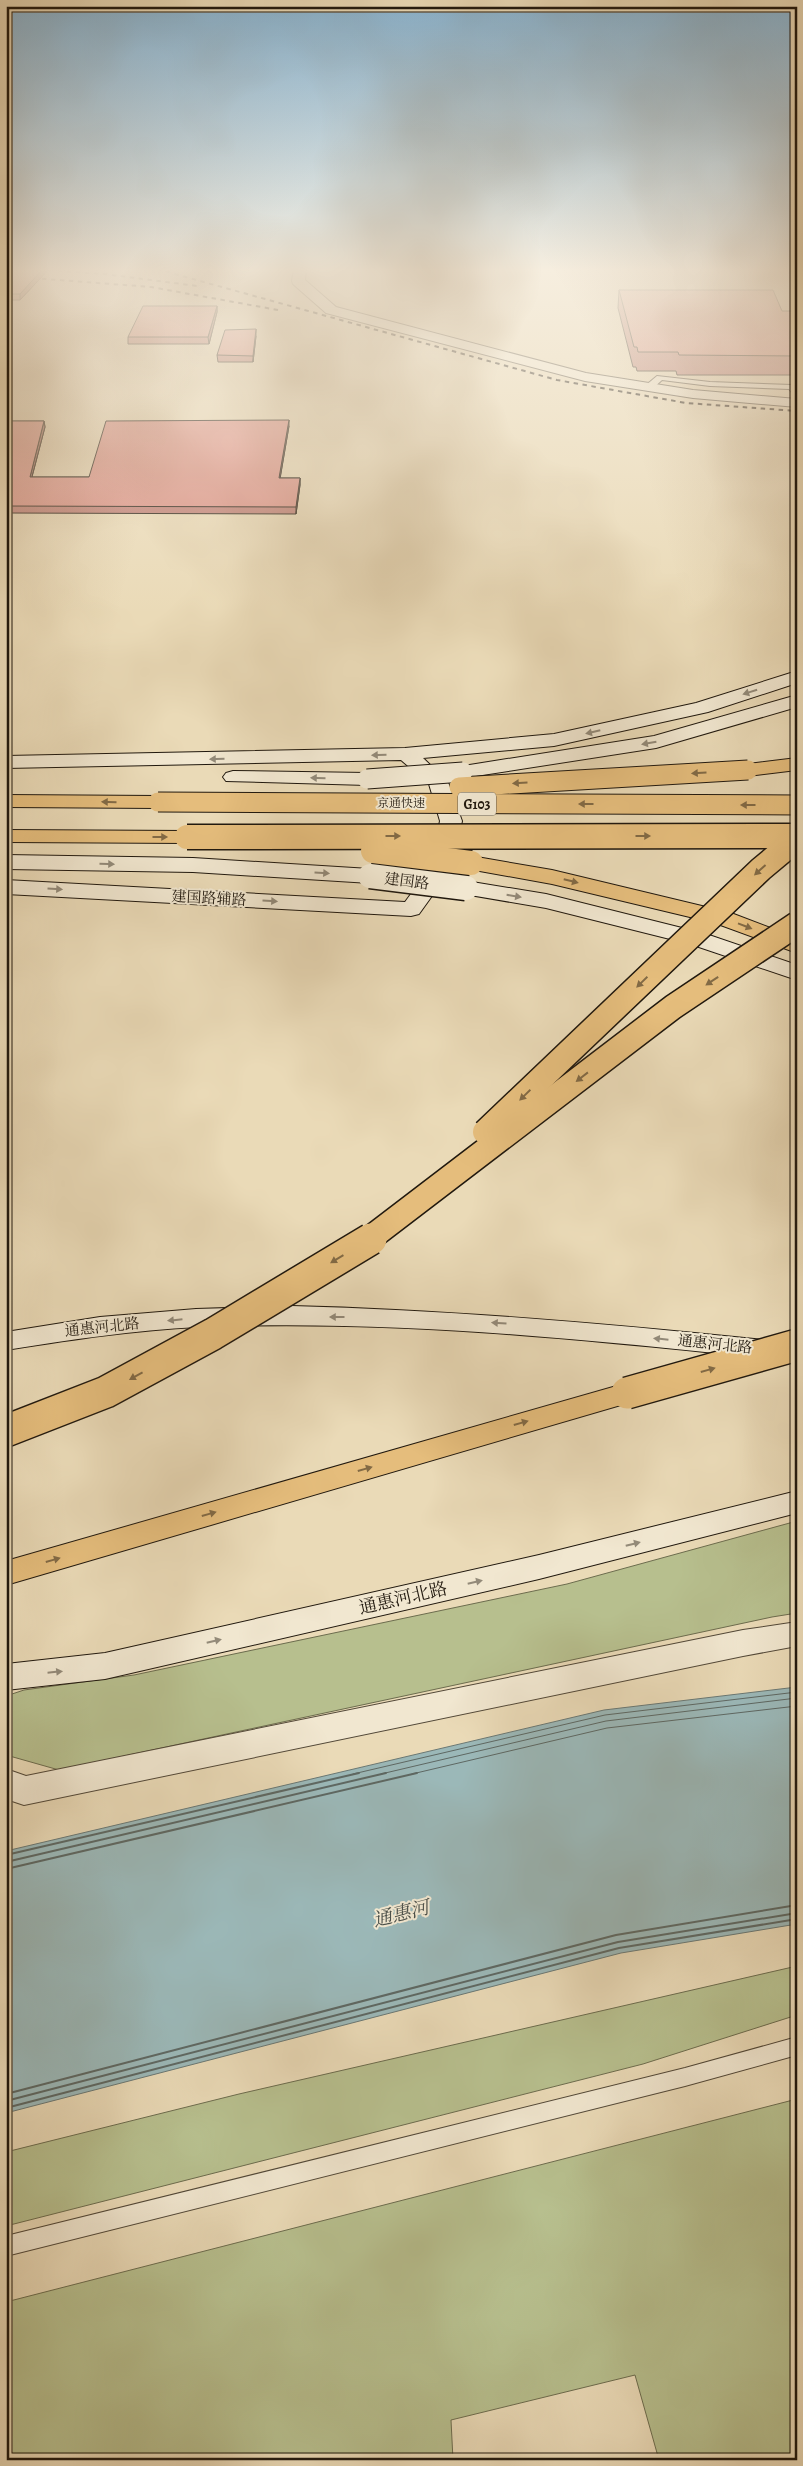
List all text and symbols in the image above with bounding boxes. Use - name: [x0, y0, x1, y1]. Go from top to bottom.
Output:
- one-way arrow: [743, 689, 758, 696]
- one-way arrow: [585, 728, 600, 736]
- one-way arrow: [641, 740, 657, 748]
- one-way arrow: [371, 751, 387, 759]
- one-way arrow: [209, 755, 225, 763]
- one-way arrow: [691, 769, 707, 777]
- one-way arrow: [310, 774, 326, 782]
- one-way arrow: [511, 780, 527, 788]
- road number: G103: [458, 792, 496, 816]
- street label: 京通快速: [377, 795, 425, 811]
- one-way arrow: [101, 798, 117, 806]
- one-way arrow: [577, 800, 593, 808]
- one-way arrow: [740, 801, 756, 809]
- one-way arrow: [385, 832, 401, 840]
- one-way arrow: [635, 832, 651, 840]
- one-way arrow: [152, 833, 168, 841]
- one-way arrow: [100, 860, 116, 868]
- one-way arrow: [753, 865, 766, 876]
- street label: 建国路: [383, 868, 431, 894]
- one-way arrow: [314, 870, 330, 878]
- one-way arrow: [563, 878, 578, 886]
- one-way arrow: [47, 886, 63, 894]
- street label: 建国路辅路: [171, 886, 247, 910]
- one-way arrow: [507, 892, 523, 900]
- one-way arrow: [262, 897, 278, 905]
- one-way arrow: [738, 923, 752, 931]
- one-way arrow: [637, 976, 649, 988]
- one-way arrow: [706, 976, 719, 985]
- one-way arrow: [575, 1072, 589, 1082]
- one-way arrow: [519, 1089, 531, 1101]
- one-way arrow: [331, 1254, 344, 1263]
- street label: 通惠河北路: [64, 1313, 140, 1341]
- one-way arrow: [329, 1313, 345, 1321]
- one-way arrow: [166, 1316, 182, 1324]
- one-way arrow: [491, 1319, 507, 1327]
- street label: 通惠河北路: [677, 1330, 753, 1358]
- one-way arrow: [653, 1334, 669, 1342]
- one-way arrow: [700, 1366, 715, 1374]
- one-way arrow: [129, 1372, 144, 1380]
- one-way arrow: [514, 1419, 529, 1427]
- one-way arrow: [358, 1464, 373, 1472]
- one-way arrow: [202, 1510, 217, 1518]
- one-way arrow: [625, 1540, 640, 1548]
- one-way arrow: [46, 1555, 61, 1563]
- street label: 通惠河北路: [356, 1576, 450, 1620]
- one-way arrow: [467, 1578, 482, 1586]
- one-way arrow: [207, 1637, 222, 1645]
- one-way arrow: [47, 1667, 63, 1675]
- water label: 通惠河: [370, 1894, 435, 1934]

